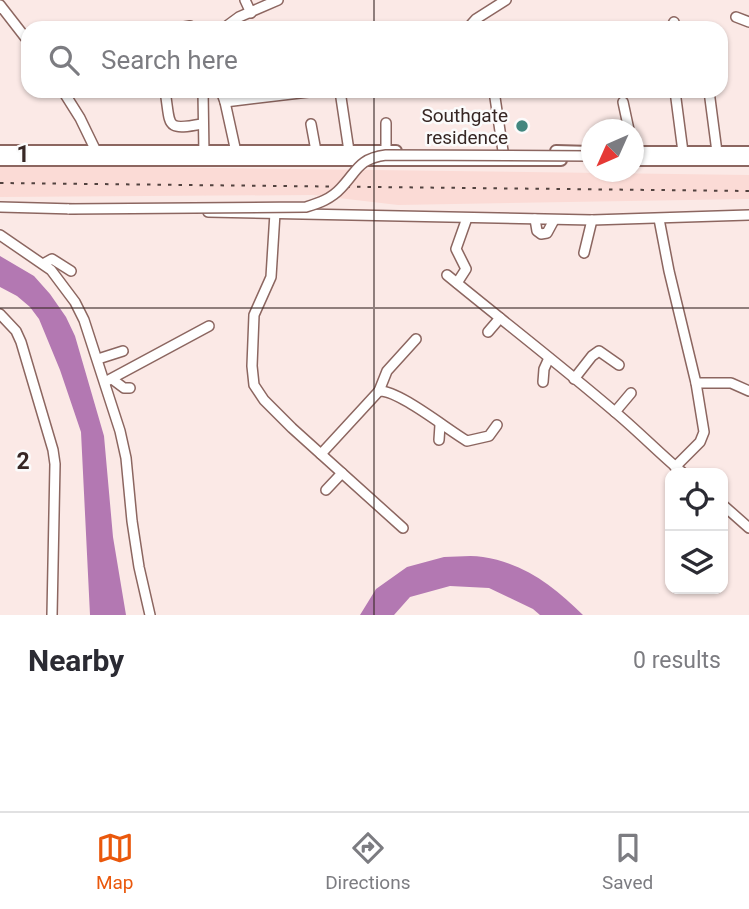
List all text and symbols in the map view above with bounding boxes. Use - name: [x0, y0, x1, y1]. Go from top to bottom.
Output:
- search box: [21, 21, 728, 98]
- icon: search: [45, 41, 83, 79]
- text: Search here: [101, 45, 238, 75]
- place label: Southgate residence: [421, 104, 508, 149]
- marker: Southgate residence: [514, 118, 530, 134]
- north arrow: [581, 119, 644, 182]
- text: 1: [16, 141, 30, 168]
- text: 2: [16, 448, 30, 475]
- map controls: [665, 468, 728, 594]
- button: locate: [665, 468, 728, 531]
- button: layers: [665, 531, 728, 594]
- text: Nearby: [28, 643, 124, 678]
- text: 0 results: [633, 647, 721, 674]
- tab: Map: [96, 829, 134, 894]
- tab: Directions: [325, 829, 410, 894]
- tab: Saved: [602, 829, 653, 894]

